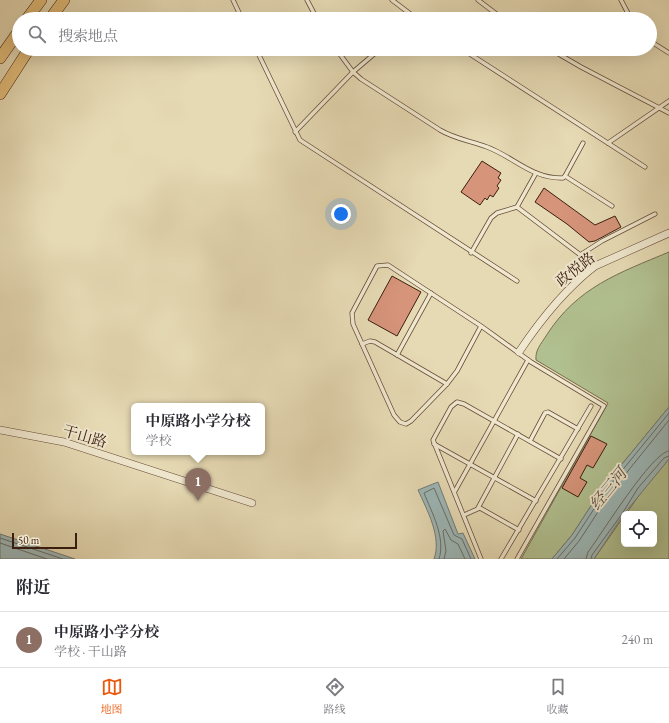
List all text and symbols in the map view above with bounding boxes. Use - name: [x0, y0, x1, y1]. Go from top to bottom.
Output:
- search box: [12, 12, 657, 56]
- icon: search: [26, 23, 48, 45]
- text: 搜索地点: [58, 26, 118, 45]
- your location: [331, 204, 351, 224]
- street label: 政悦路: [551, 248, 599, 290]
- popup: [131, 403, 265, 455]
- text: 中原路小学分校: [145, 411, 251, 430]
- street label: 干山路: [61, 421, 109, 451]
- text: 学校: [145, 432, 172, 449]
- water label: 经三河: [585, 461, 633, 514]
- pin: 1: [185, 468, 211, 501]
- map controls: [621, 511, 657, 547]
- button: locate: [621, 511, 657, 547]
- scale bar: [12, 531, 77, 550]
- text: 50 m: [18, 533, 39, 547]
- text: 附近: [16, 576, 50, 598]
- text: 中原路小学分校: [54, 622, 159, 641]
- text: 1: [26, 631, 32, 648]
- text: 240 m: [622, 631, 653, 648]
- text: 学校 · 干山路: [54, 643, 127, 660]
- tab: 地图: [101, 676, 123, 716]
- tab: 路线: [324, 676, 346, 716]
- tab: 收藏: [547, 676, 569, 716]

